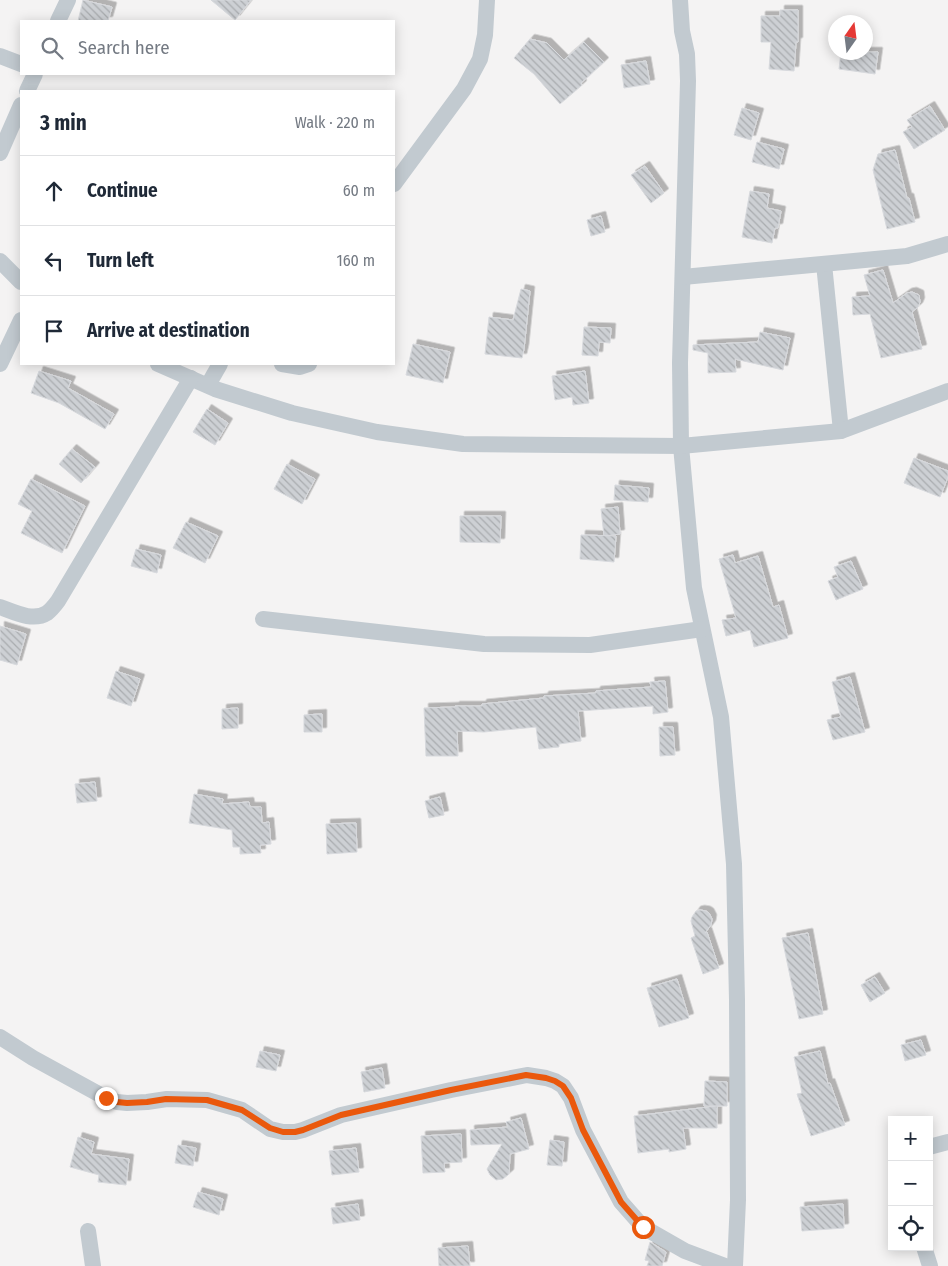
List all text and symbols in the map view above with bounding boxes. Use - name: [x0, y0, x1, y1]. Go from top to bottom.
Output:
- north arrow: [828, 15, 873, 60]
- search box: [20, 20, 395, 75]
- icon: search: [38, 34, 66, 62]
- text: Search here: [78, 36, 170, 59]
- text: 3 min: [40, 110, 87, 136]
- text: Walk · 220 m: [295, 113, 375, 132]
- icon: ahead: [40, 177, 68, 205]
- text: Continue: [87, 179, 158, 202]
- text: 60 m: [343, 181, 375, 200]
- icon: left: [40, 247, 68, 275]
- text: Turn left: [87, 249, 154, 272]
- text: 160 m: [336, 251, 375, 270]
- icon: arrive: [40, 317, 68, 345]
- text: Arrive at destination: [87, 319, 250, 342]
- route end: [95, 1087, 118, 1110]
- map controls: [888, 1116, 933, 1251]
- button: +: [888, 1116, 933, 1161]
- button: −: [888, 1161, 933, 1206]
- button: locate: [888, 1206, 933, 1251]
- route start: [632, 1216, 655, 1239]

